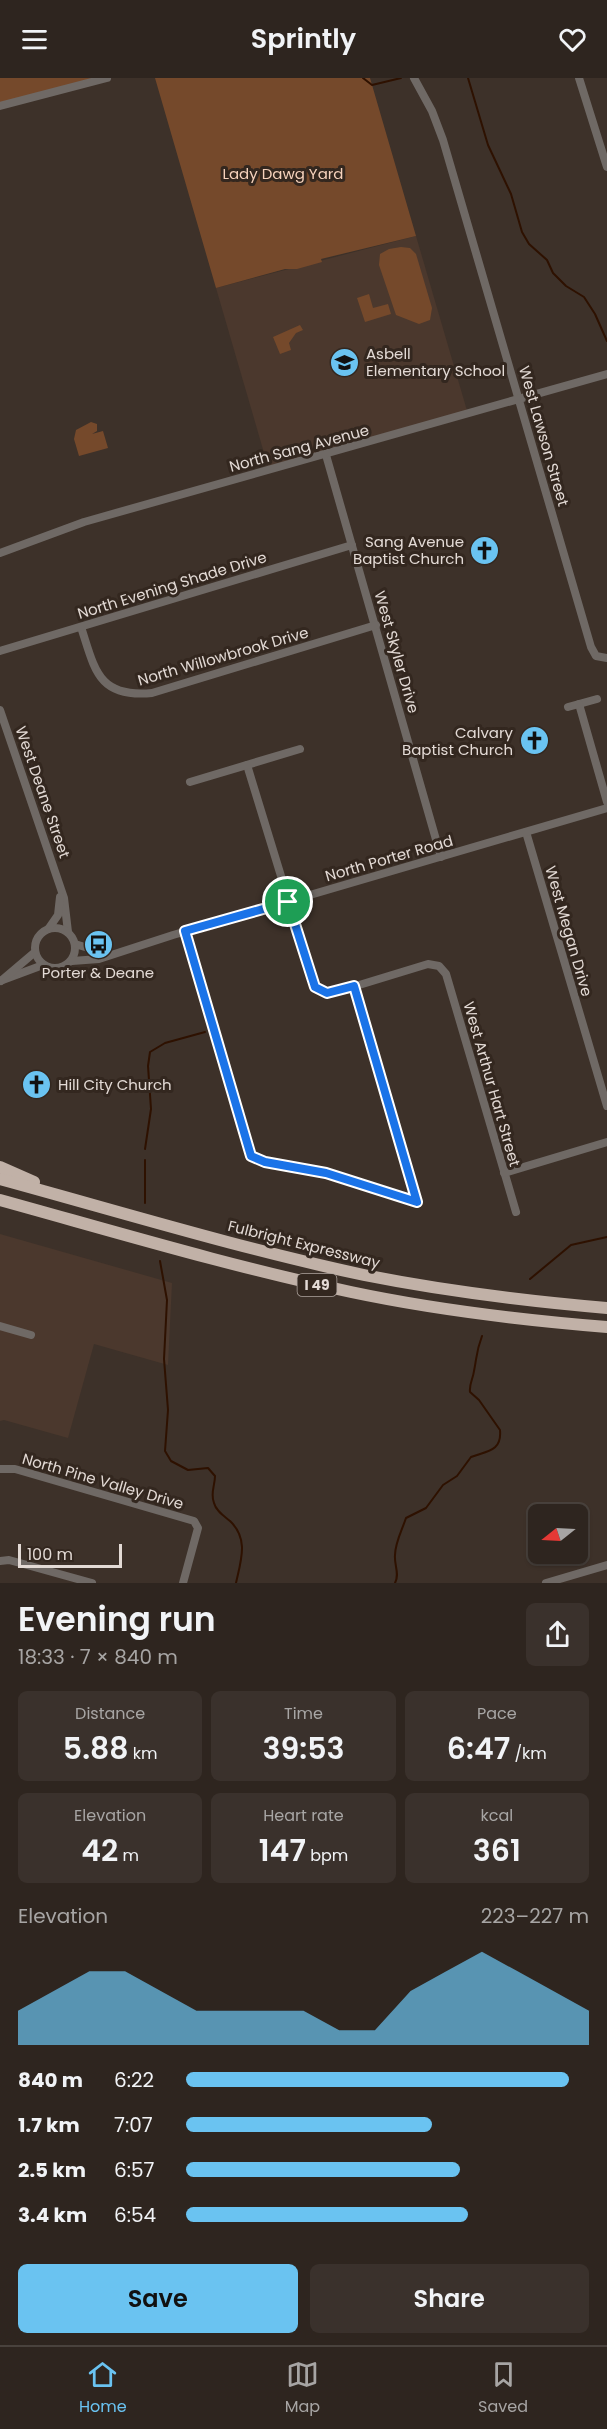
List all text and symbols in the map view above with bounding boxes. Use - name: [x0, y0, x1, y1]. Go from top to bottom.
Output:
- text: Sprintly: [251, 20, 356, 57]
- icon: menu: [18, 23, 51, 56]
- icon: heart: [556, 23, 589, 56]
- park label: Lady Dawg Yard: [222, 163, 344, 184]
- place label: Asbell Elementary School: [366, 343, 505, 381]
- school or university icon: Asbell Elementary School: [329, 346, 361, 378]
- street label: West Lawson Street: [514, 363, 574, 509]
- street label: North Sang Avenue: [227, 419, 371, 477]
- place label: Sang Avenue Baptist Church: [353, 531, 464, 569]
- church icon: Sang Avenue Baptist Church: [469, 534, 501, 566]
- street label: North Evening Shade Drive: [75, 546, 269, 624]
- street label: West Skyler Drive: [369, 588, 425, 716]
- street label: North Willowbrook Drive: [135, 622, 311, 690]
- place label: Calvary Baptist Church: [402, 722, 514, 760]
- street label: West Deane Street: [11, 723, 75, 861]
- church icon: Calvary Baptist Church: [518, 725, 550, 757]
- street label: North Porter Road: [323, 830, 455, 886]
- street label: West Megan Drive: [540, 863, 598, 999]
- pin: [262, 876, 313, 927]
- icon: arrive: [271, 885, 304, 918]
- bus stop icon: Porter & Deane: [82, 929, 114, 961]
- place label: Porter & Deane: [42, 962, 154, 983]
- street label: West Arthur Hart Street: [458, 999, 526, 1169]
- church icon: Hill City Church: [21, 1068, 53, 1100]
- place label: Hill City Church: [58, 1074, 172, 1095]
- street label: Fulbright Expressway: [226, 1215, 383, 1273]
- road number: I 49: [298, 1274, 336, 1296]
- street label: North Pine Valley Drive: [20, 1448, 186, 1514]
- north arrow: [528, 1504, 588, 1564]
- map controls: [528, 1504, 588, 1564]
- scale bar: [18, 1541, 122, 1568]
- text: 100 m: [27, 1543, 73, 1566]
- text: Evening run: [18, 1596, 216, 1643]
- button: share: [526, 1603, 589, 1666]
- text: 18:33 · 7 × 840 m: [18, 1643, 178, 1671]
- text: Distance: [75, 1702, 145, 1725]
- text: Time: [284, 1702, 323, 1725]
- text: Pace: [477, 1702, 517, 1725]
- text: 5.88: [63, 1727, 129, 1770]
- text: 39:53: [263, 1727, 344, 1770]
- text: 6:47: [447, 1727, 510, 1770]
- text: km: [129, 1742, 158, 1765]
- text: /km: [510, 1742, 547, 1765]
- text: Elevation: [74, 1804, 146, 1827]
- text: Heart rate: [263, 1804, 344, 1827]
- text: kcal: [480, 1804, 513, 1827]
- text: 42: [81, 1829, 118, 1872]
- text: 147: [259, 1829, 306, 1872]
- text: 361: [473, 1829, 521, 1872]
- text: m: [118, 1844, 139, 1867]
- text: bpm: [306, 1844, 348, 1867]
- text: Elevation: [18, 1902, 108, 1930]
- text: 223–227 m: [481, 1902, 589, 1930]
- text: 840 m: [18, 2066, 83, 2094]
- text: 6:22: [114, 2066, 154, 2094]
- text: 1.7 km: [18, 2111, 80, 2139]
- text: 7:07: [114, 2111, 153, 2139]
- text: 2.5 km: [18, 2156, 86, 2184]
- text: 6:57: [114, 2156, 154, 2184]
- text: 3.4 km: [18, 2201, 87, 2229]
- text: 6:54: [114, 2201, 156, 2229]
- button: Save: [18, 2264, 298, 2333]
- button: Share: [310, 2264, 589, 2333]
- tab: Home: [79, 2358, 127, 2419]
- tab: Map: [285, 2358, 320, 2419]
- tab: Saved: [478, 2358, 528, 2419]

